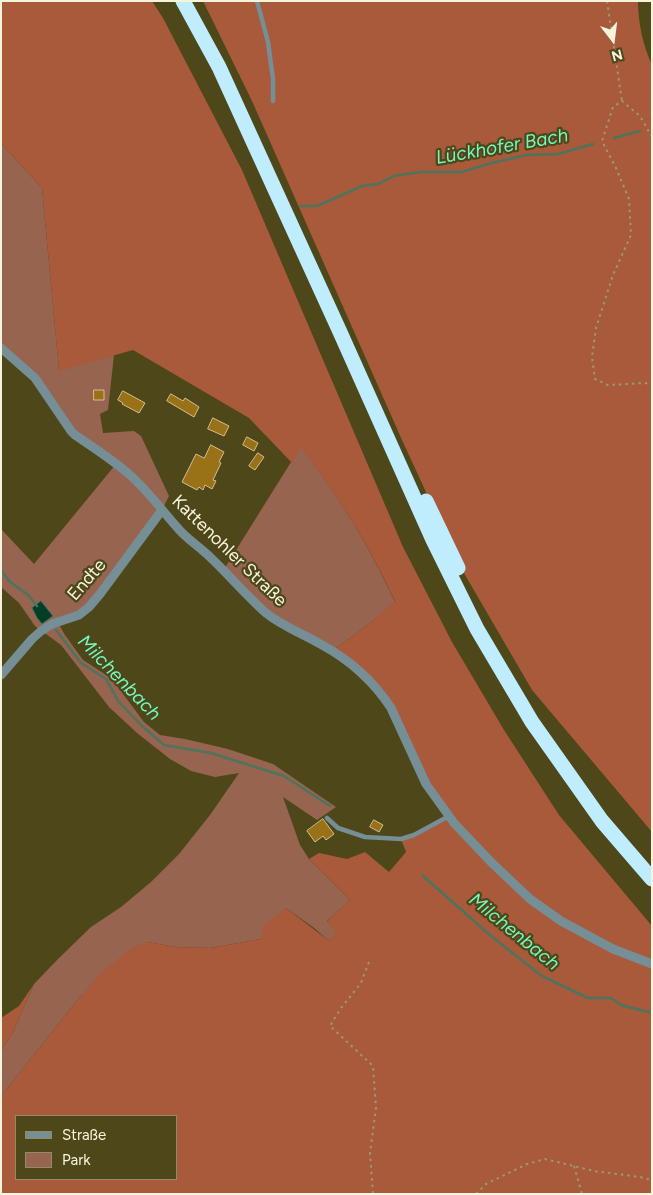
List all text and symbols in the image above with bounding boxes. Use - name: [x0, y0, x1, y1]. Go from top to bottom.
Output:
- north arrow: [588, 15, 638, 65]
- text: N: [610, 45, 624, 65]
- water label: Lückhofer Bach: [434, 124, 570, 170]
- street label: Kattenohler Straße: [167, 491, 291, 611]
- street label: Endte: [63, 555, 111, 605]
- water label: Milchenbach: [73, 631, 165, 725]
- water label: Milchenbach: [464, 889, 564, 975]
- legend: [15, 1115, 178, 1180]
- text: Straße: [62, 1126, 106, 1144]
- text: Park: [62, 1151, 91, 1169]

